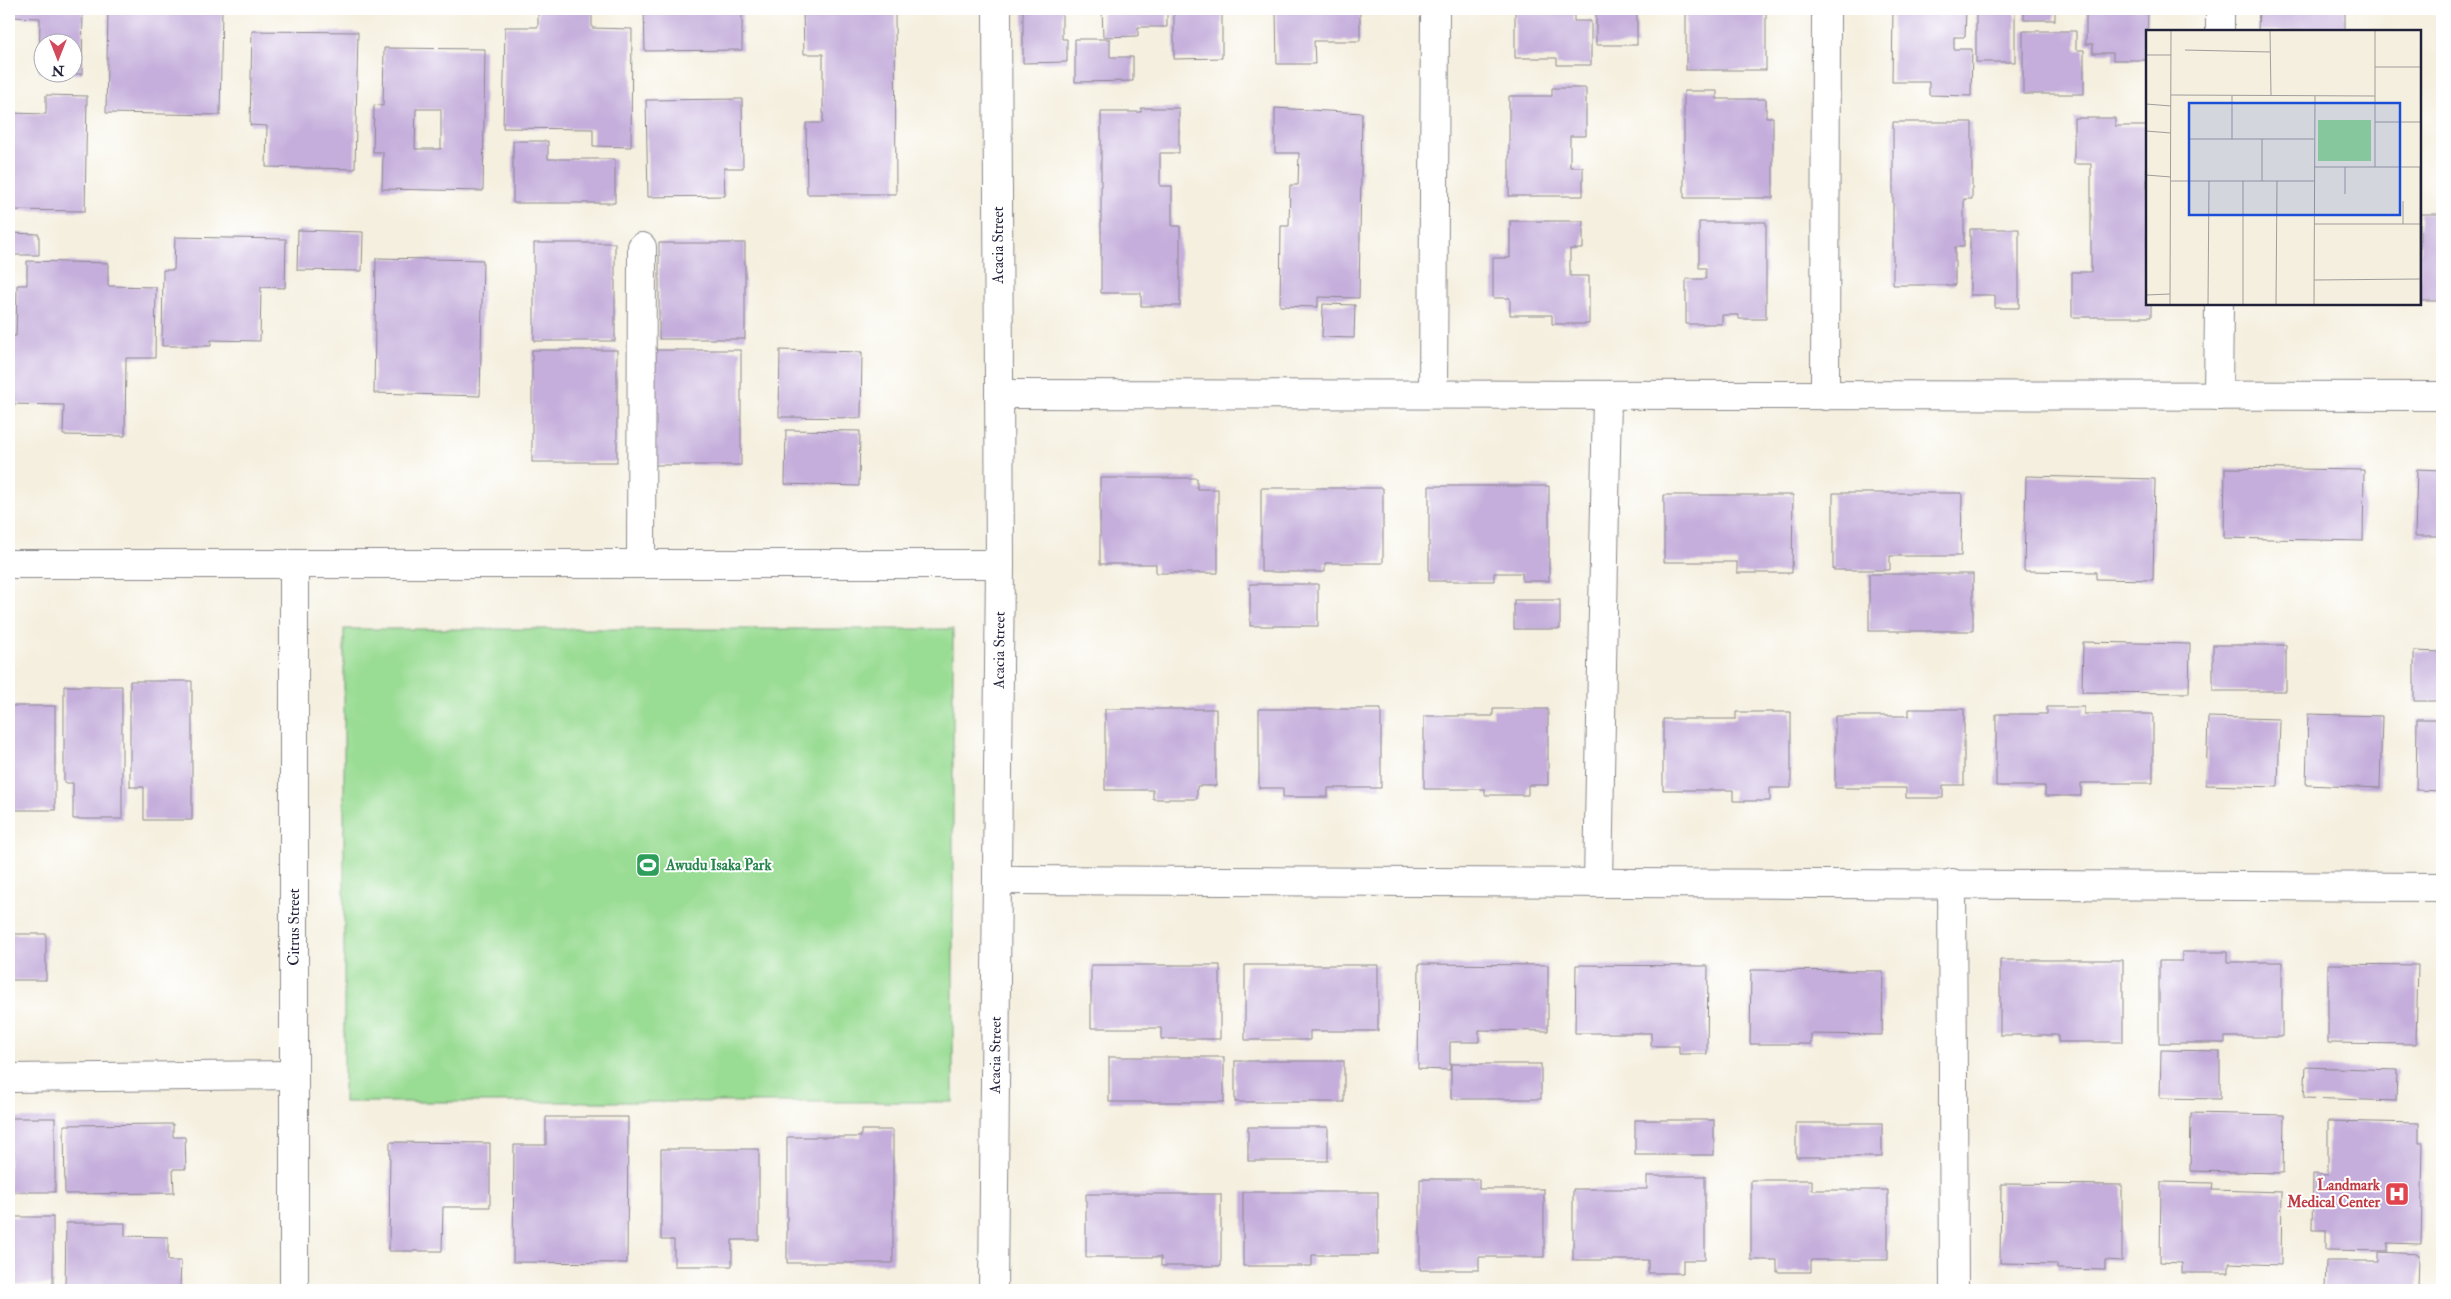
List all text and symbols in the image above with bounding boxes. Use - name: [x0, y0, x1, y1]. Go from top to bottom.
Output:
- inset map: [2146, 30, 2421, 305]
- north arrow: [32, 32, 82, 82]
- text: N: [51, 62, 65, 79]
- street label: Acacia Street: [989, 206, 1008, 285]
- street label: Acacia Street: [989, 611, 1009, 690]
- sports icon: Awudu Isaka Park: [635, 852, 661, 878]
- place label: Awudu Isaka Park: [665, 856, 772, 875]
- street label: Citrus Street: [285, 888, 304, 966]
- street label: Acacia Street: [985, 1016, 1005, 1095]
- place label: Landmark Medical Center: [2286, 1176, 2381, 1212]
- hospital icon: Landmark Medical Center: [2384, 1181, 2410, 1207]

